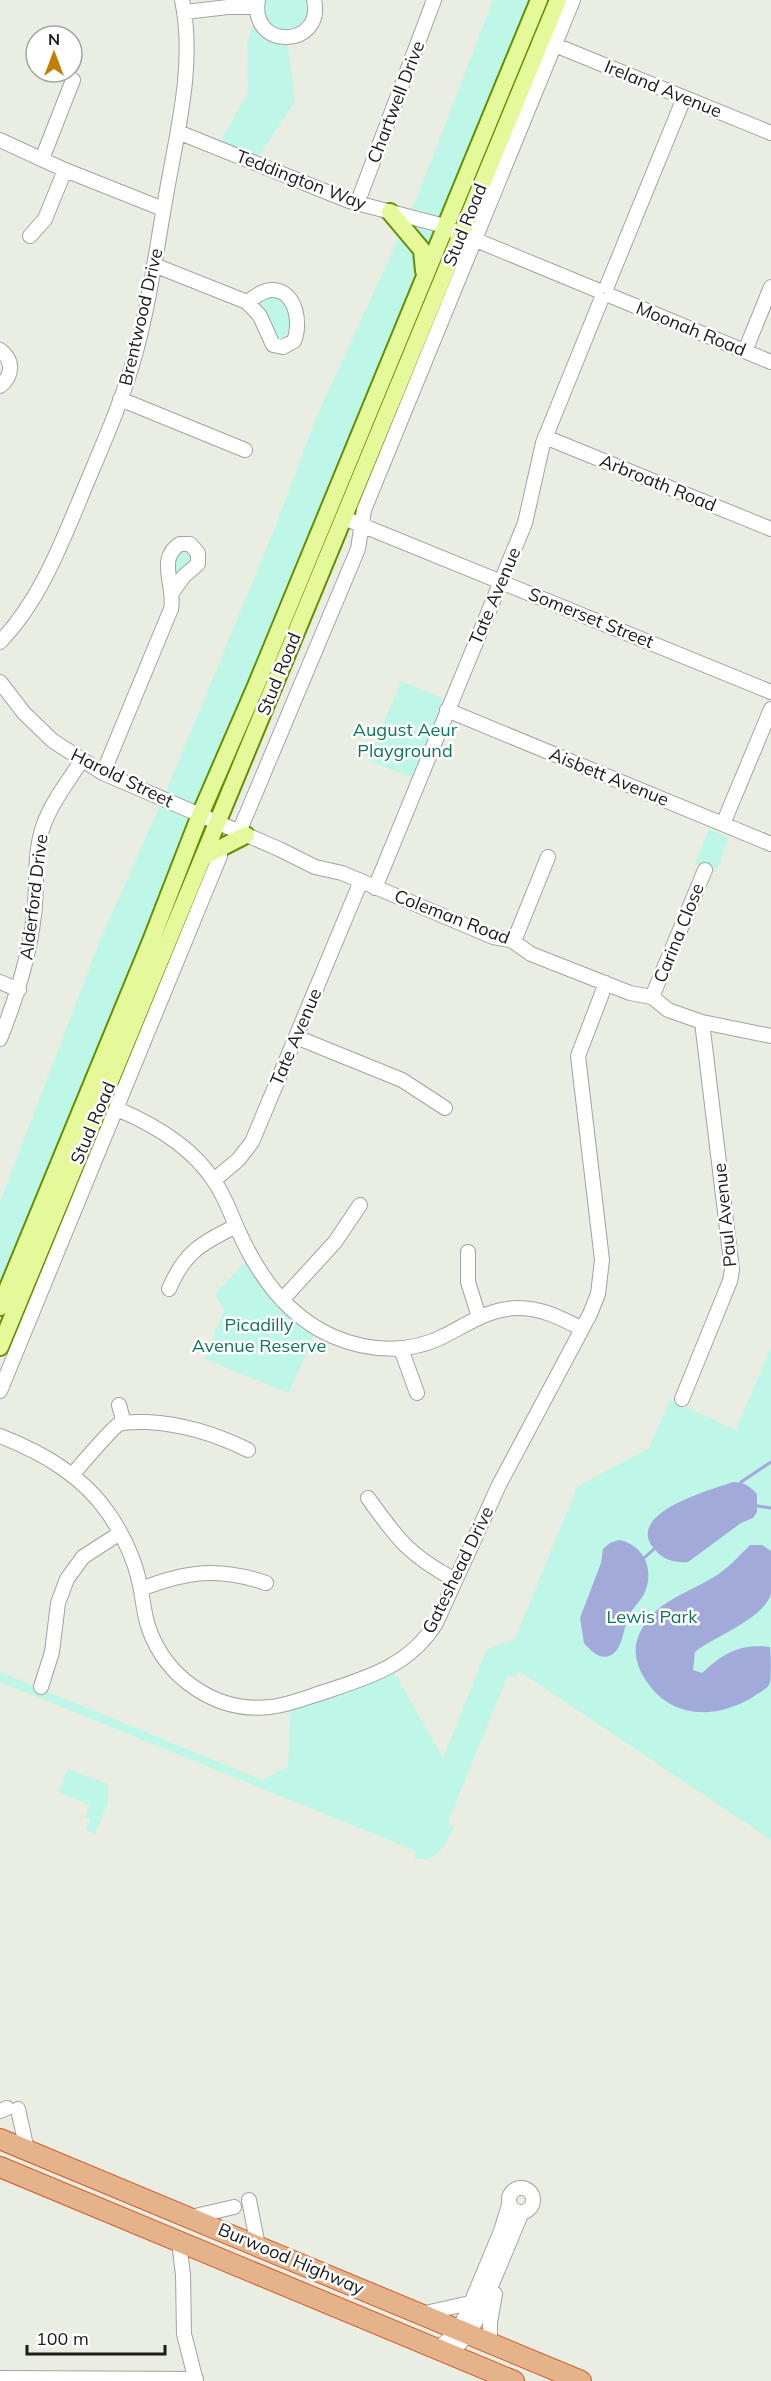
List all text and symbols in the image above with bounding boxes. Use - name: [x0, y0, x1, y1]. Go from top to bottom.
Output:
- north arrow: [24, 24, 84, 84]
- text: N: [48, 29, 60, 49]
- street label: Chartwell Drive: [362, 37, 429, 166]
- street label: Ireland Avenue: [601, 55, 725, 123]
- street label: Teddington Way: [233, 144, 370, 215]
- street label: Stud Road: [437, 180, 492, 270]
- street label: Brentwood Drive: [114, 246, 168, 388]
- street label: Moonah Road: [633, 296, 750, 361]
- street label: Arbroath Road: [597, 449, 720, 516]
- street label: Tate Avenue: [464, 544, 525, 648]
- street label: Somerset Street: [525, 582, 657, 653]
- street label: Stud Road: [251, 629, 306, 719]
- park label: August Aeur Playground: [353, 718, 458, 762]
- street label: Aisbett Avenue: [546, 742, 672, 811]
- street label: Harold Street: [67, 743, 177, 812]
- street label: Alderford Drive: [14, 833, 53, 961]
- street label: Carina Close: [648, 880, 709, 986]
- street label: Coleman Road: [391, 884, 513, 949]
- street label: Tate Avenue: [265, 985, 326, 1089]
- street label: Stud Road: [65, 1078, 120, 1168]
- street label: Paul Avenue: [708, 1162, 741, 1268]
- park label: Picadilly Avenue Reserve: [192, 1313, 326, 1357]
- street label: Gateshead Drive: [417, 1502, 498, 1637]
- park label: Lewis Park: [607, 1605, 698, 1628]
- street label: Burwood Highway: [215, 2217, 368, 2300]
- scale bar: [27, 2318, 165, 2356]
- text: 100 m: [36, 2327, 89, 2350]

